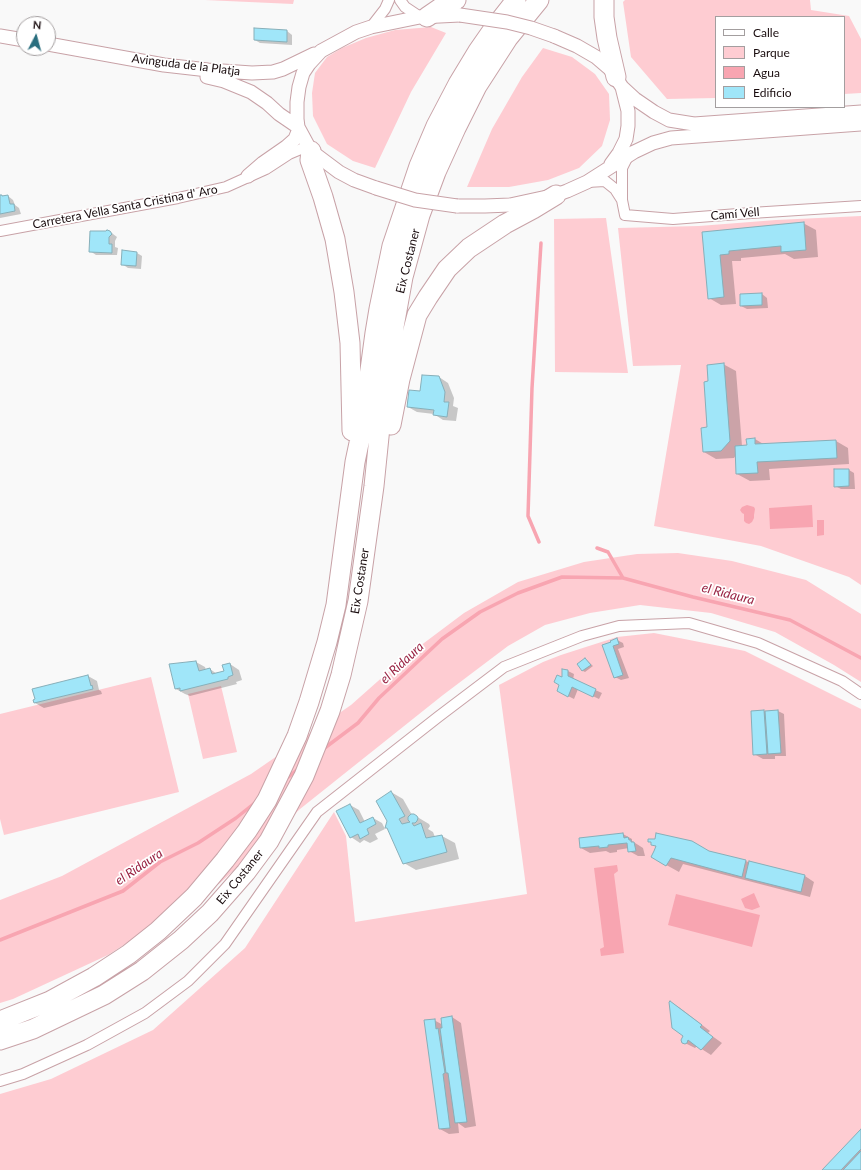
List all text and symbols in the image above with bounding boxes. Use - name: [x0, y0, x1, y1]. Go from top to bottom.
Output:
- north arrow: [16, 16, 56, 56]
- legend: [715, 16, 845, 108]
- text: N: [32, 18, 42, 31]
- text: Calle: [753, 25, 779, 40]
- text: Parque: [753, 45, 790, 60]
- street label: Avinguda de la Platja: [131, 51, 241, 79]
- text: Agua: [753, 65, 780, 80]
- text: Edificio: [753, 85, 792, 100]
- street label: Carretera Vella Santa Cristina d' Aro: [31, 182, 219, 232]
- street label: Camí Vell: [710, 205, 760, 223]
- street label: Eix Costaner: [393, 227, 423, 295]
- street label: Eix Costaner: [348, 547, 372, 615]
- water label: el Ridaura: [700, 580, 756, 608]
- water label: el Ridaura: [377, 639, 427, 687]
- water label: el Ridaura: [112, 845, 166, 889]
- street label: Eix Costaner: [214, 847, 266, 907]

